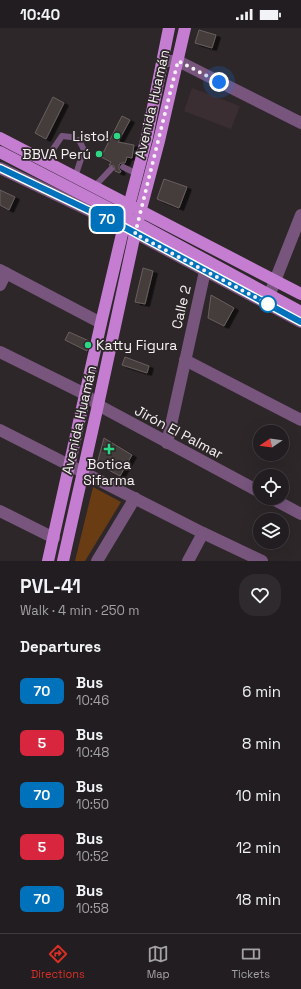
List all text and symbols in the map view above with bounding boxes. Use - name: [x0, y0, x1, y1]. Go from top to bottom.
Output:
- text: 10:40: [20, 5, 60, 24]
- street label: Avenida Huamán: [131, 48, 173, 160]
- your location: [209, 72, 229, 92]
- place label: Listo!: [72, 127, 109, 145]
- marker: Listo!: [112, 131, 122, 141]
- place label: BBVA Perú: [22, 145, 91, 163]
- marker: BBVA Perú: [94, 149, 104, 159]
- line badge: 70: [89, 206, 125, 232]
- text: 70: [99, 210, 115, 228]
- street label: Calle 2: [167, 283, 195, 331]
- unlabelled marker: [259, 295, 277, 313]
- place label: Katty Figura: [96, 336, 177, 354]
- marker: Katty Figura: [83, 340, 93, 350]
- street label: Avenida Huamán: [58, 364, 100, 476]
- street label: Jirón El Palmar: [132, 401, 226, 463]
- north arrow: [253, 425, 289, 461]
- map controls: [253, 425, 289, 549]
- marker: Botica Sifarma: [104, 444, 114, 454]
- place label: Botica Sifarma: [83, 455, 135, 489]
- button: locate: [253, 469, 289, 505]
- button: layers: [253, 513, 289, 549]
- text: PVL-41: [20, 574, 81, 599]
- button: heart: [239, 574, 281, 616]
- text: Walk · 4 min · 250 m: [20, 602, 139, 619]
- text: Departures: [20, 637, 101, 656]
- text: Bus: [76, 673, 103, 692]
- text: 70: [34, 682, 50, 700]
- text: 6 min: [242, 682, 281, 701]
- text: 10:46: [76, 692, 109, 709]
- text: Bus: [76, 725, 103, 744]
- text: 5: [38, 734, 46, 752]
- text: 8 min: [242, 734, 281, 753]
- text: 10:48: [76, 744, 109, 761]
- text: Bus: [76, 777, 103, 796]
- text: 70: [34, 786, 50, 804]
- text: 10 min: [235, 786, 281, 805]
- text: 10:50: [76, 796, 109, 813]
- text: Bus: [76, 829, 103, 848]
- text: 5: [38, 838, 46, 856]
- text: 12 min: [236, 838, 281, 857]
- text: 10:52: [76, 848, 109, 865]
- text: Bus: [76, 881, 103, 900]
- text: 70: [34, 890, 50, 908]
- text: 18 min: [236, 890, 281, 909]
- text: 10:58: [76, 900, 109, 917]
- tab: Directions: [31, 943, 85, 981]
- tab: Map: [147, 943, 170, 981]
- tab: Tickets: [232, 943, 270, 981]

